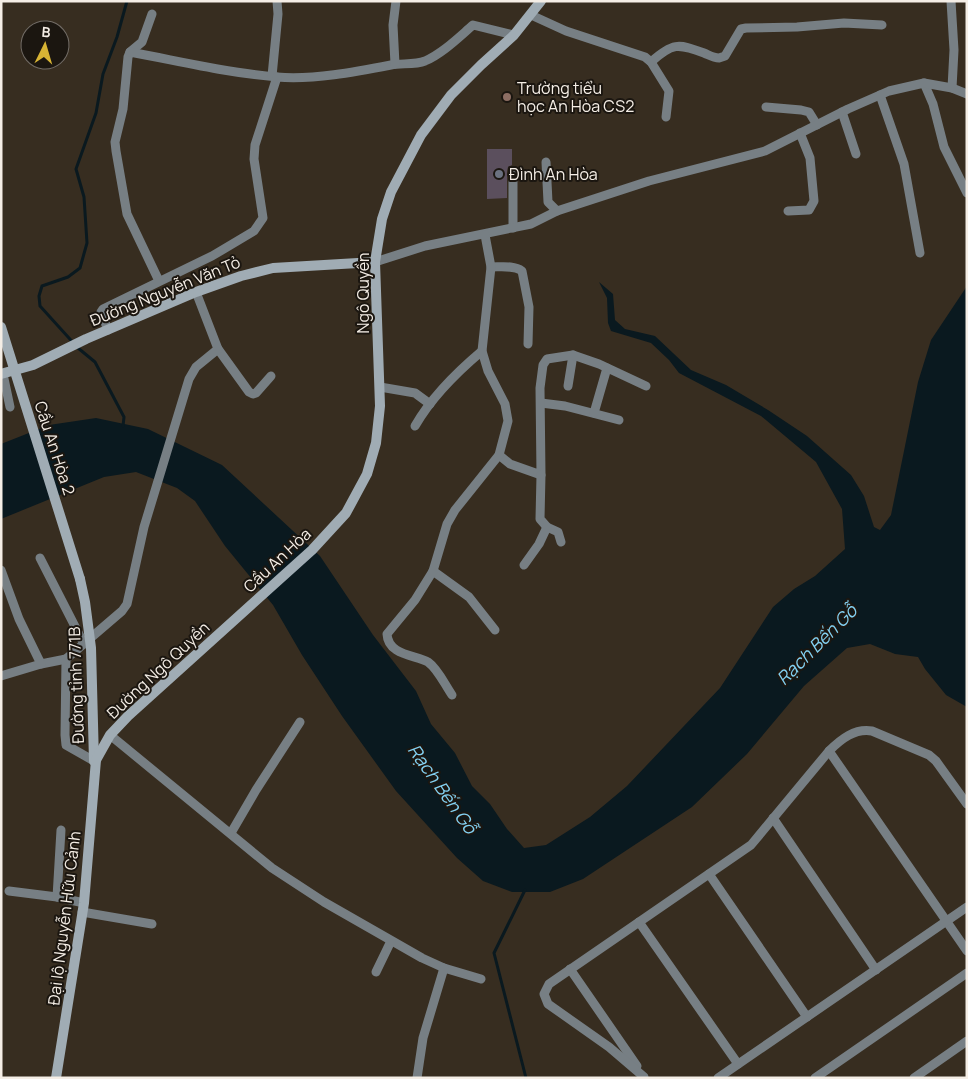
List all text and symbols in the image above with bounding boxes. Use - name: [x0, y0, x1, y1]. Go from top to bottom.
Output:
- north arrow: [20, 20, 70, 70]
- text: B: [41, 22, 52, 41]
- place label: Trường tiểu học An Hòa CS2: [517, 77, 634, 117]
- marker: Trường tiểu học An Hòa CS2: [501, 91, 513, 103]
- place label: Đình An Hòa: [509, 163, 598, 185]
- marker: Đình An Hòa: [493, 168, 505, 180]
- street label: Đường Nguyễn Văn Tỏ: [87, 251, 243, 331]
- street label: Ngô Quyền: [352, 253, 374, 333]
- street label: Cầu An Hòa 2: [29, 398, 81, 498]
- street label: Cầu An Hòa: [238, 523, 316, 597]
- water label: Rạch Bến Gỗ: [771, 597, 863, 690]
- street label: Đường Ngô Quyền: [102, 617, 214, 723]
- street label: Đường tỉnh 771B: [63, 626, 89, 744]
- water label: Rạch Bến Gỗ: [403, 739, 484, 840]
- street label: Đại lộ Nguyễn Hữu Cảnh: [42, 830, 86, 1006]

